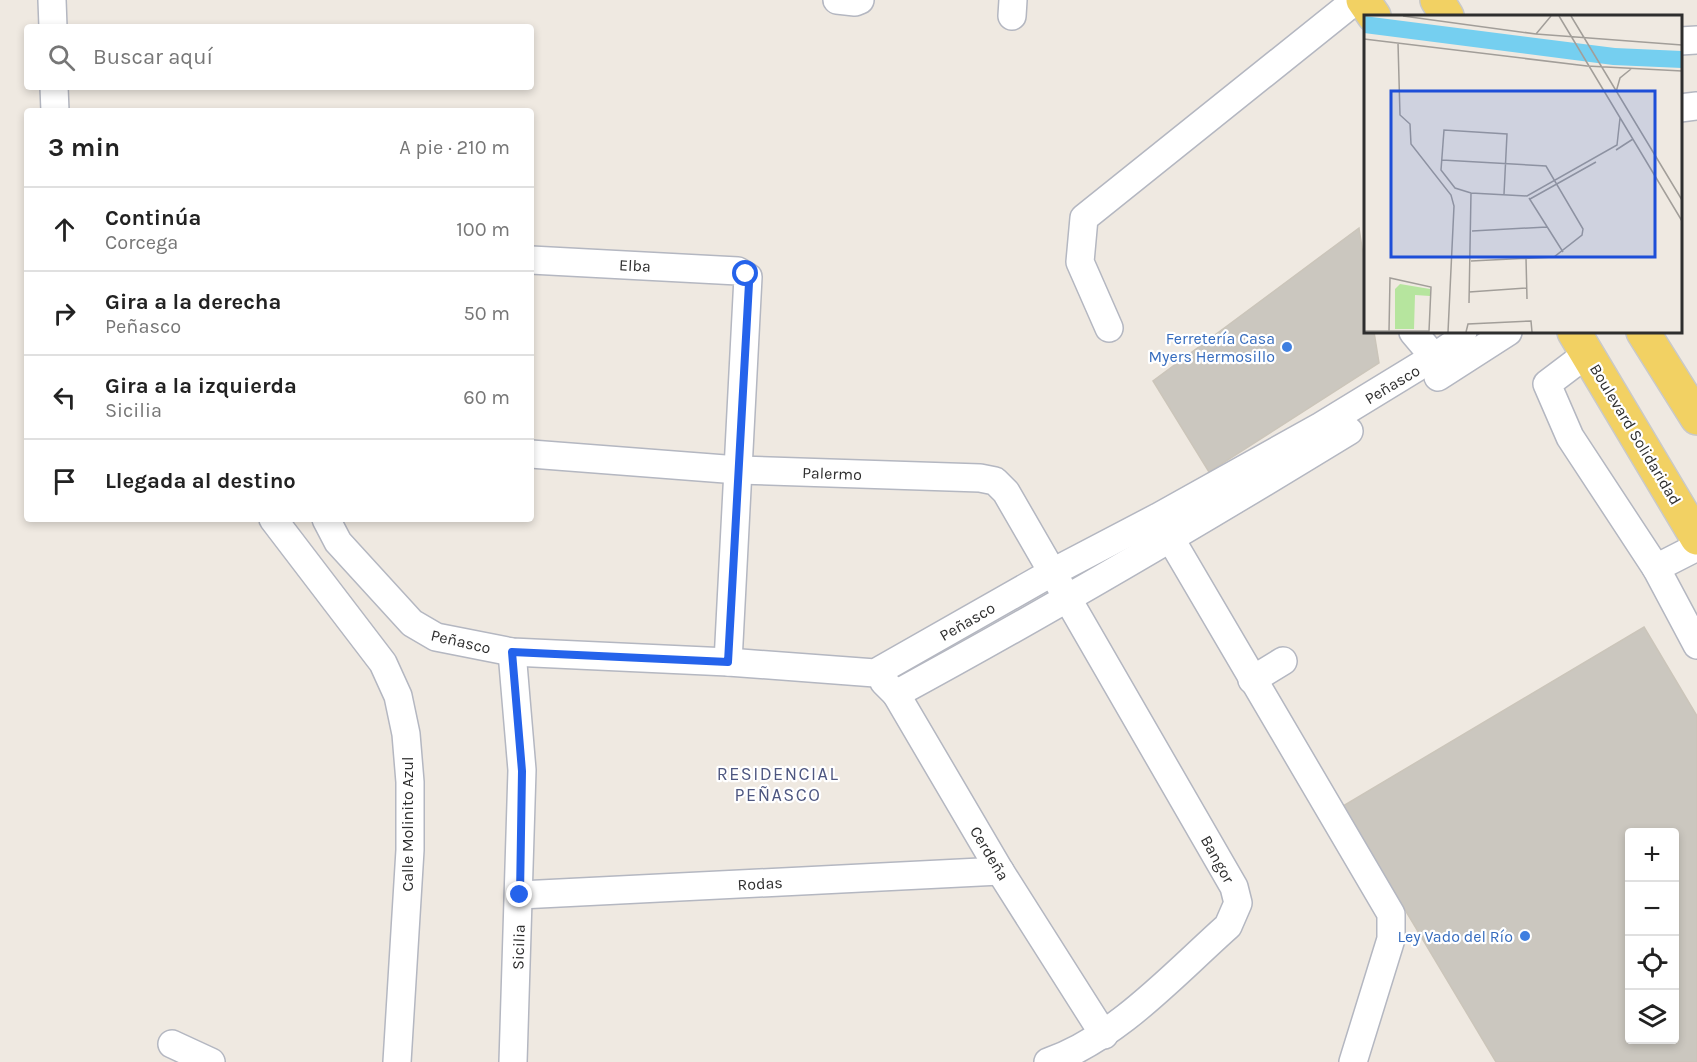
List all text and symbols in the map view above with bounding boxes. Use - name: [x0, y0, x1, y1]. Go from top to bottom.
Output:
- inset map: [1364, 15, 1682, 333]
- search box: [24, 24, 534, 90]
- icon: search: [45, 41, 78, 74]
- text: Buscar aquí: [93, 44, 213, 70]
- text: 3 min: [48, 132, 120, 163]
- text: A pie · 210 m: [399, 136, 510, 159]
- text: Continúa: [105, 205, 201, 231]
- icon: ahead: [48, 213, 81, 246]
- text: 100 m: [456, 218, 510, 241]
- text: Corcega: [105, 231, 178, 254]
- street label: Elba: [619, 255, 651, 276]
- route start: [732, 260, 758, 286]
- text: Gira a la derecha: [105, 289, 281, 315]
- icon: right: [48, 297, 81, 330]
- text: 50 m: [463, 302, 510, 325]
- text: Peñasco: [105, 315, 181, 338]
- place label: Ferretería Casa Myers Hermosillo: [1149, 329, 1275, 366]
- marker: Ferretería Casa Myers Hermosillo: [1280, 340, 1294, 354]
- street label: Boulevard Solidaridad: [1586, 360, 1685, 508]
- street label: Peñasco: [1361, 361, 1423, 408]
- text: Gira a la izquierda: [105, 373, 297, 399]
- icon: left: [48, 381, 81, 414]
- text: 60 m: [463, 386, 510, 409]
- text: Sicilia: [105, 399, 162, 422]
- street label: Palermo: [802, 463, 862, 484]
- icon: arrive: [48, 465, 81, 498]
- text: Llegada al destino: [105, 468, 296, 494]
- street label: Peñasco: [936, 598, 998, 645]
- street label: Peñasco: [429, 625, 493, 658]
- street label: Calle Molinito Azul: [398, 756, 417, 892]
- district label: RESIDENCIAL PEÑASCO: [717, 763, 839, 806]
- street label: Cerdeña: [966, 823, 1013, 884]
- map controls: [1625, 828, 1679, 1044]
- button: +: [1625, 828, 1679, 882]
- street label: Bangor: [1197, 832, 1239, 887]
- street label: Rodas: [737, 873, 783, 894]
- route end: [506, 881, 532, 907]
- button: −: [1625, 882, 1679, 936]
- street label: Sicilia: [508, 924, 529, 970]
- place label: Ley Vado del Río: [1397, 927, 1513, 946]
- marker: Ley Vado del Río: [1518, 929, 1532, 943]
- button: locate: [1625, 936, 1679, 990]
- button: layers: [1625, 990, 1679, 1044]

